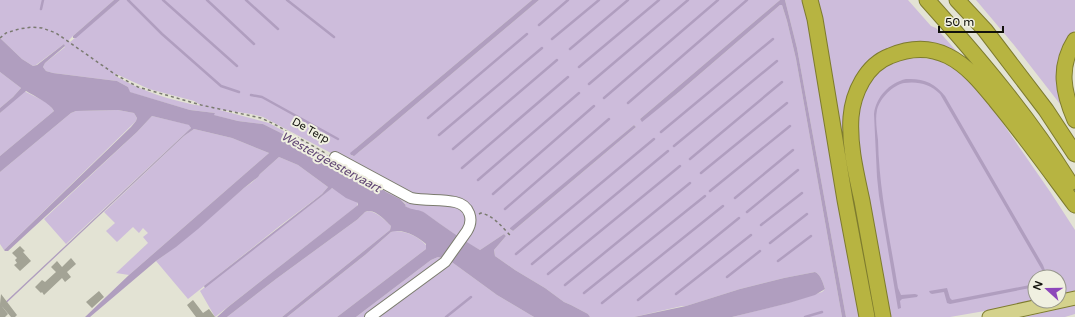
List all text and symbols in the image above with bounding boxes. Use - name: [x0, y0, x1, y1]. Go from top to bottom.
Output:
- scale bar: [939, 8, 1003, 34]
- text: 50 m: [945, 15, 974, 29]
- street label: De Terp: [290, 115, 332, 146]
- water label: Westergeestervaart: [279, 129, 384, 196]
- north arrow: [1027, 269, 1067, 309]
- text: N: [1030, 279, 1046, 292]

